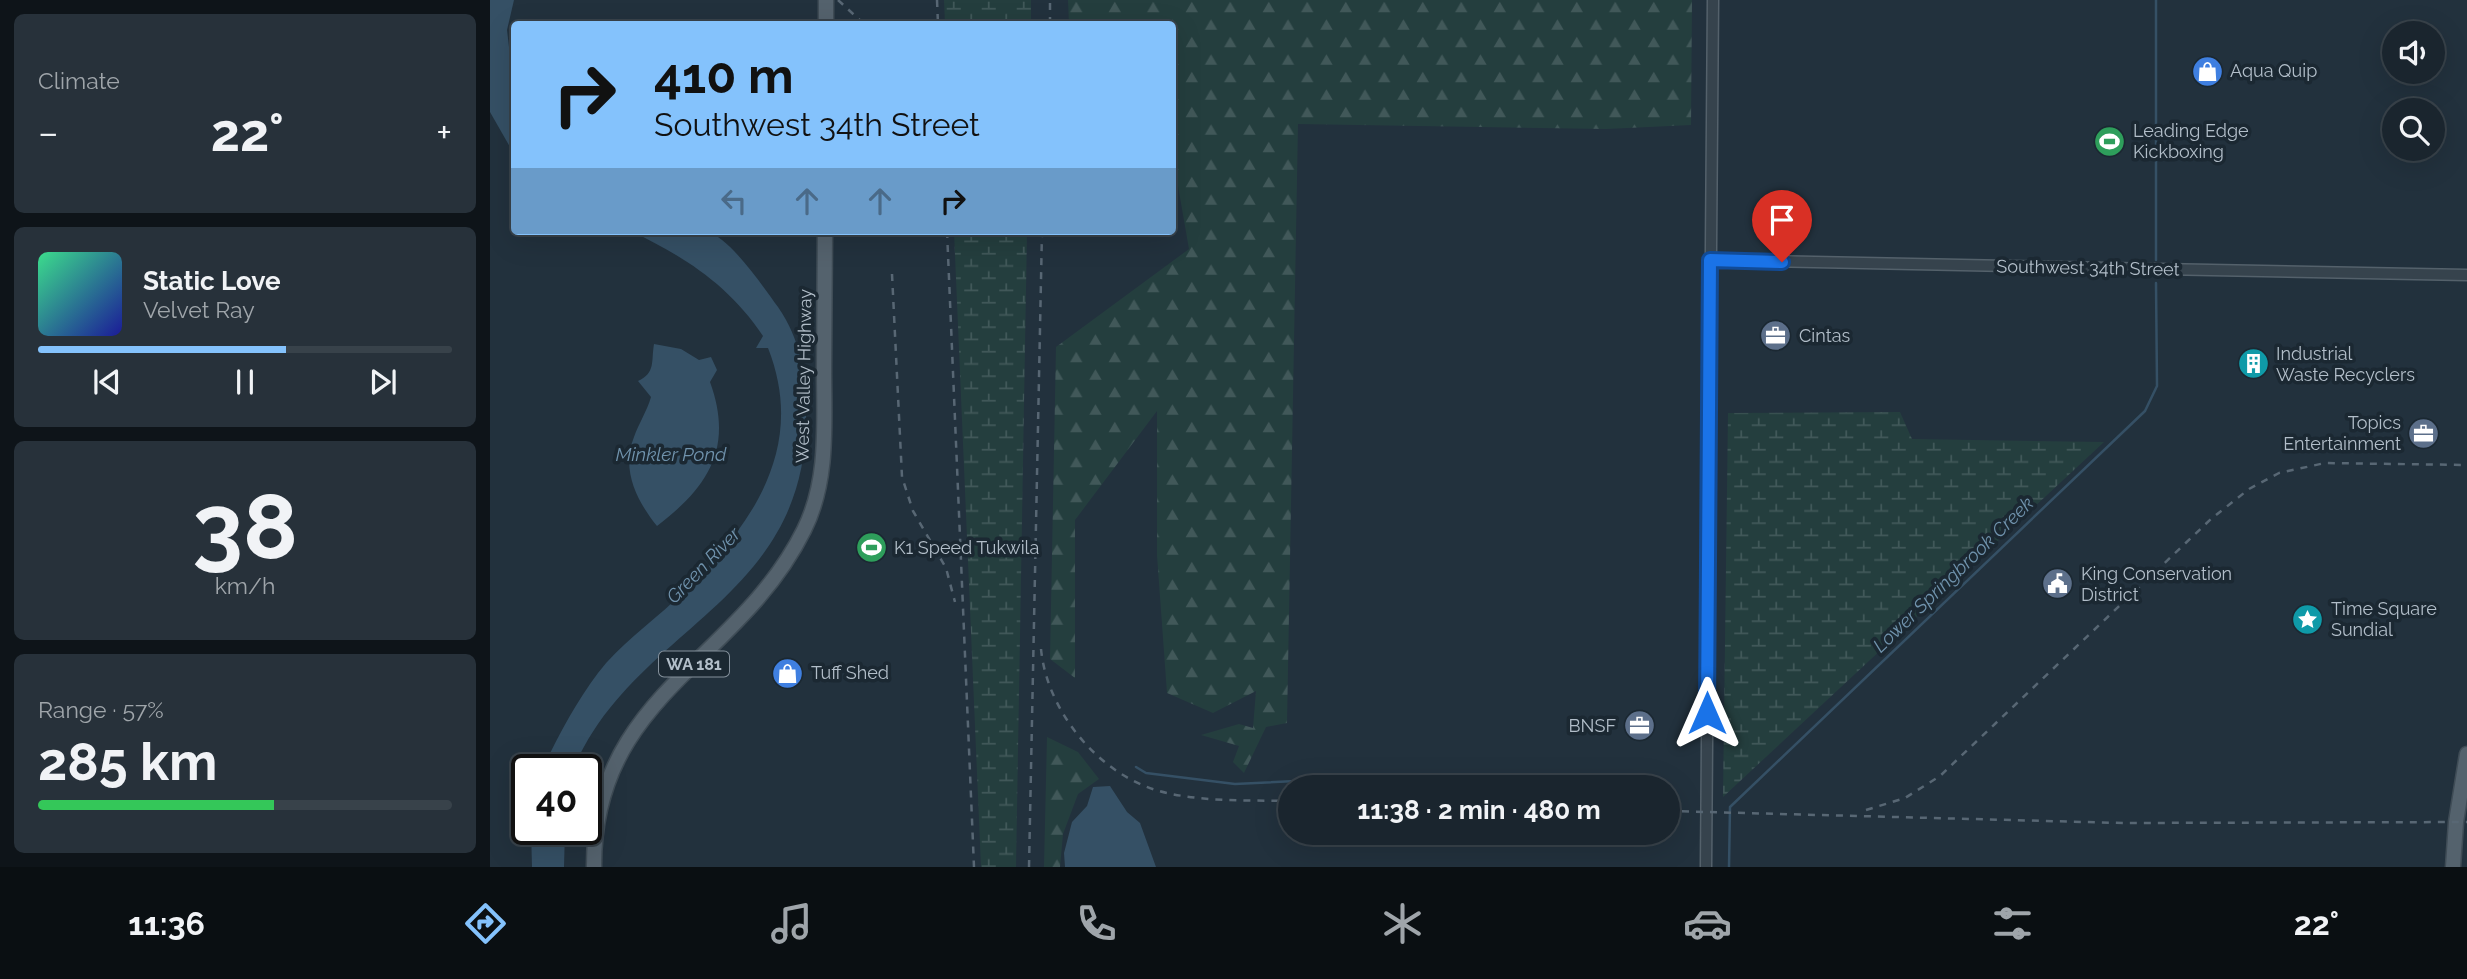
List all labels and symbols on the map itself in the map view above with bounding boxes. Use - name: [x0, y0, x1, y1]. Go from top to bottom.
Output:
- shop icon: Aqua Quip: [2190, 54, 2224, 88]
- place label: Aqua Quip: [2230, 60, 2317, 81]
- place label: Leading Edge Kickboxing: [2133, 120, 2249, 162]
- sports icon: Leading Edge Kickboxing: [2093, 124, 2127, 158]
- pin: [1752, 190, 1812, 262]
- street label: Southwest 34th Street: [1996, 255, 2180, 280]
- street label: West Valley Highway: [791, 288, 816, 463]
- office icon: Cintas: [1759, 319, 1793, 353]
- place label: Cintas: [1799, 325, 1851, 346]
- place label: Industrial Waste Recyclers: [2276, 343, 2415, 385]
- building icon: Industrial Waste Recyclers: [2236, 347, 2270, 381]
- place label: Topics Entertainment: [2283, 412, 2401, 454]
- office icon: Topics Entertainment: [2407, 416, 2441, 450]
- water label: Minkler Pond: [616, 443, 727, 465]
- water label: Lower Springbrook Creek: [1868, 492, 2038, 656]
- water label: Green River: [661, 522, 746, 607]
- sports icon: K1 Speed Tukwila: [854, 531, 888, 565]
- place label: K1 Speed Tukwila: [894, 537, 1039, 558]
- place label: King Conservation District: [2081, 563, 2232, 605]
- public building icon: King Conservation District: [2041, 567, 2075, 601]
- place label: Time Square Sundial: [2331, 598, 2437, 640]
- place icon: Time Square Sundial: [2291, 602, 2325, 636]
- road number: WA 181: [659, 652, 729, 677]
- shop icon: Tuff Shed: [771, 656, 805, 690]
- place label: Tuff Shed: [811, 662, 889, 683]
- position arrow: [1670, 676, 1744, 750]
- office icon: BNSF: [1622, 709, 1656, 743]
- place label: BNSF: [1569, 715, 1616, 736]
- speed limit sign: 40: [511, 754, 602, 845]

